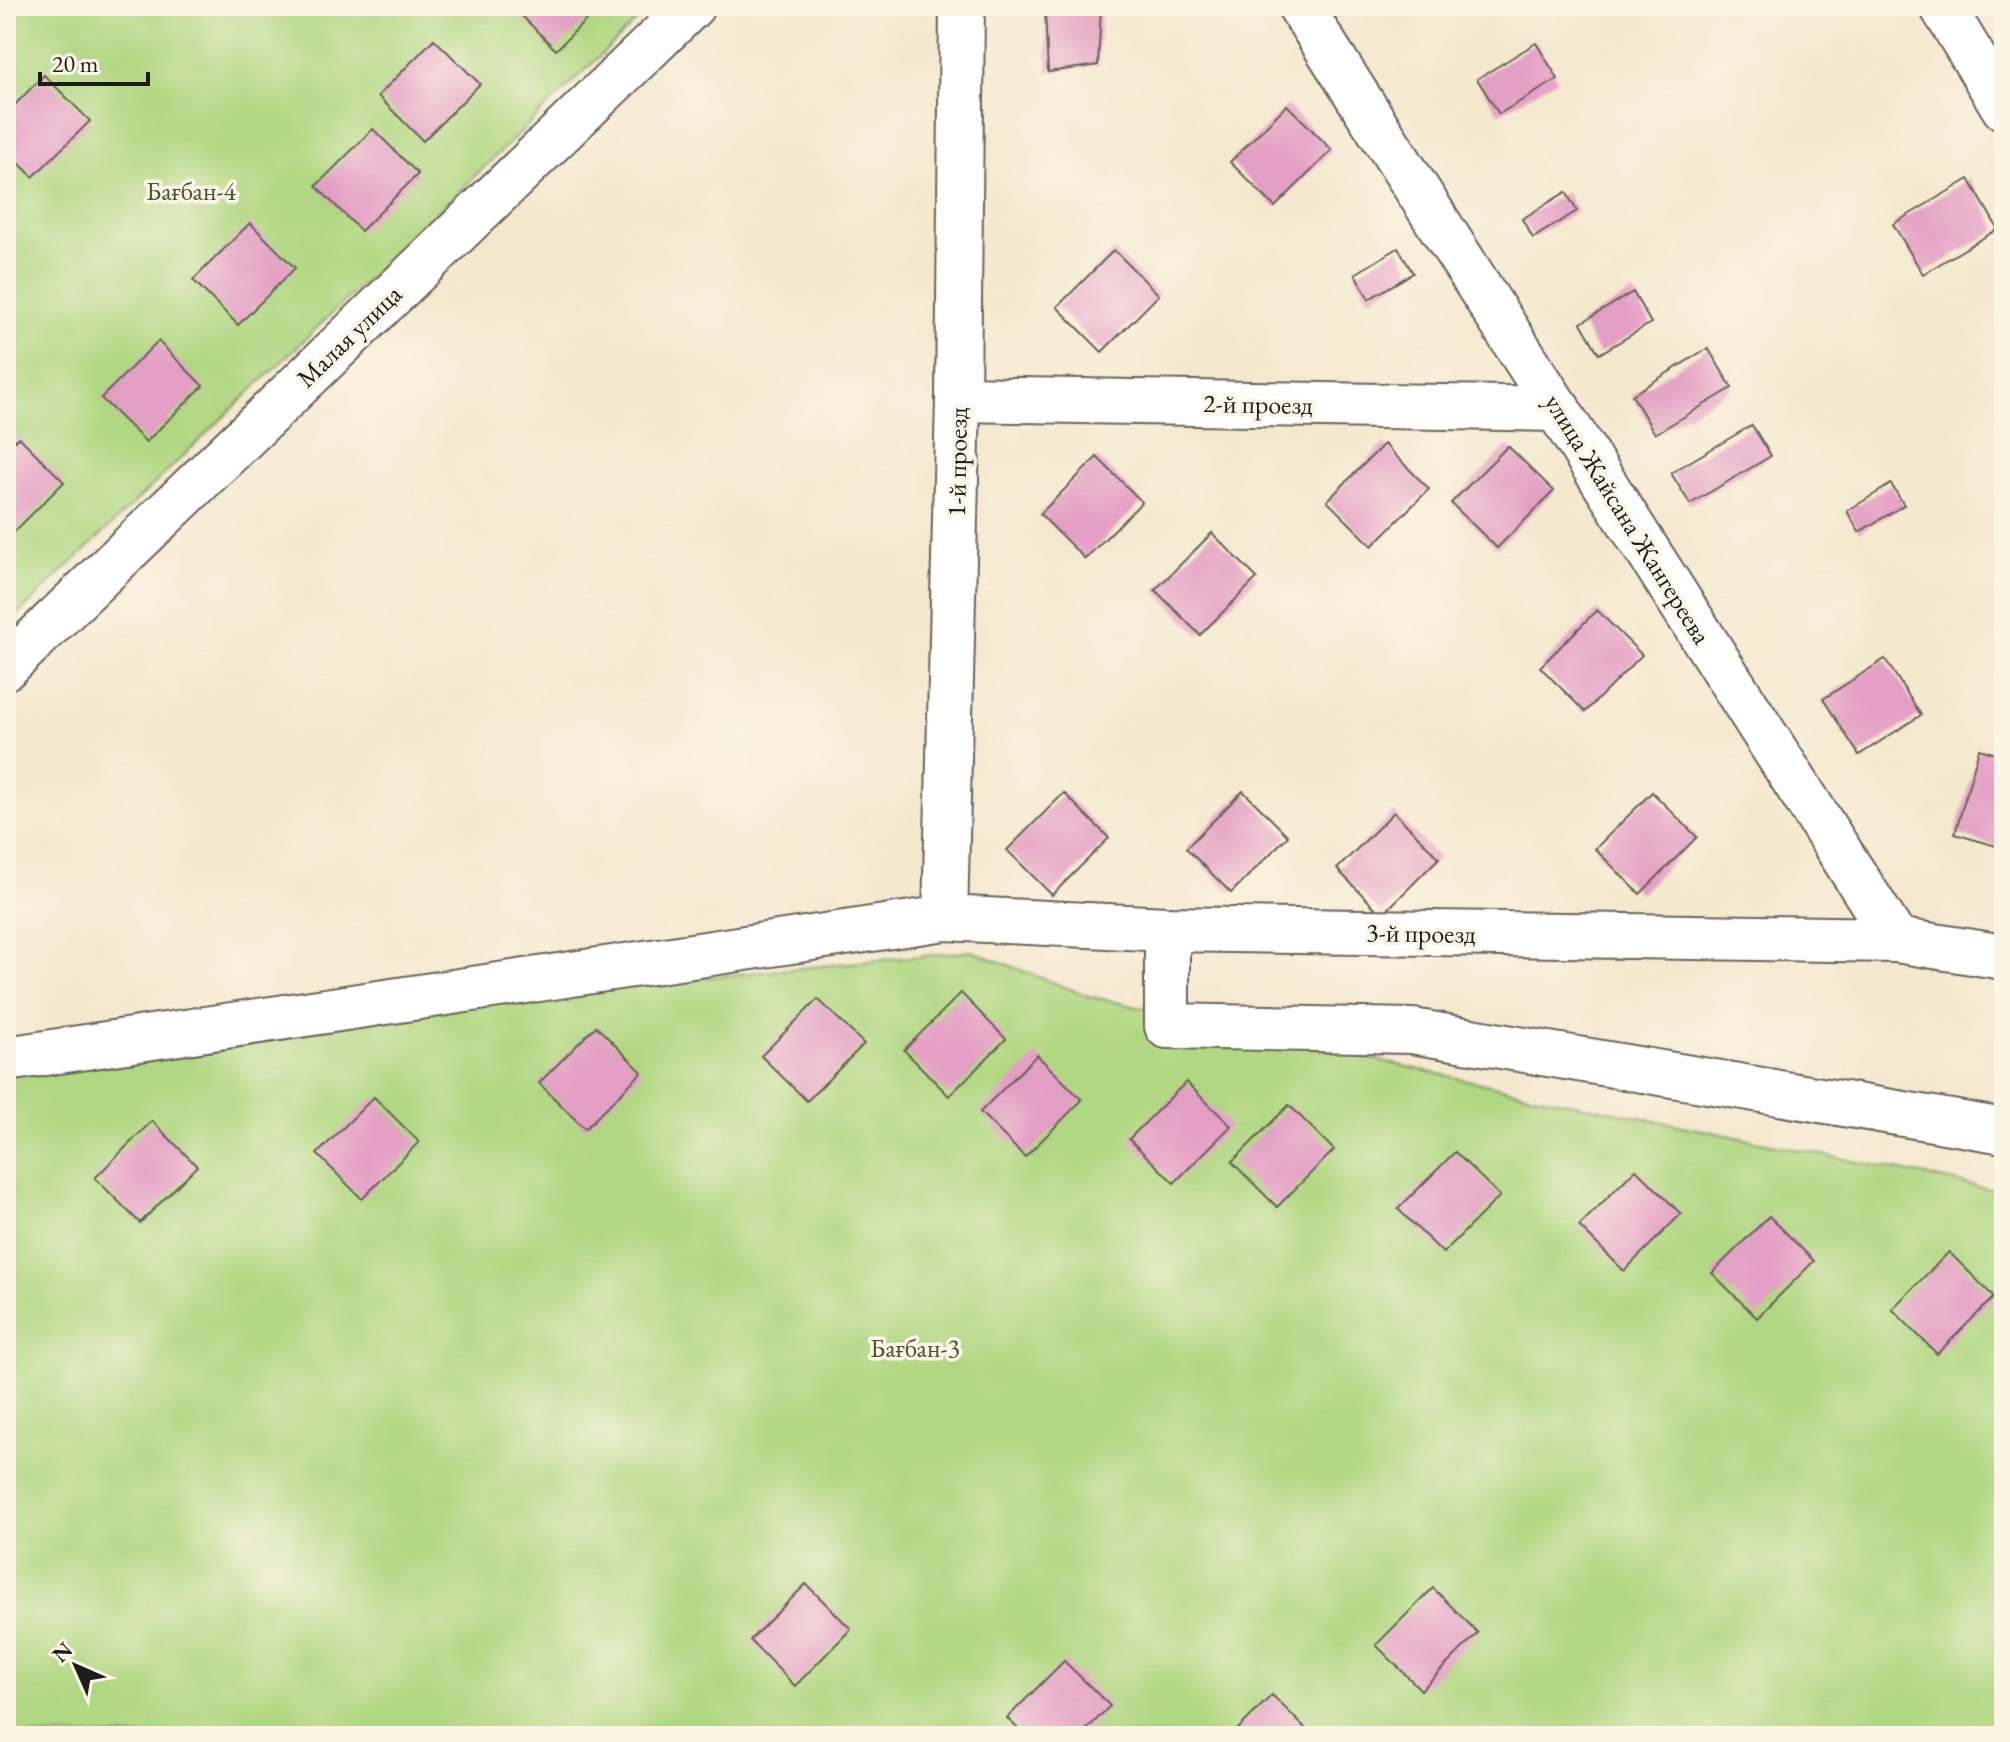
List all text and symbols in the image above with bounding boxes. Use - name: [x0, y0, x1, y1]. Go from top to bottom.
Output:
- scale bar: [40, 36, 148, 86]
- text: 20 m: [52, 48, 99, 79]
- park label: Бағбан-4: [146, 174, 237, 208]
- street label: Малая улица: [289, 277, 409, 395]
- street label: 2-й проезд: [1203, 386, 1313, 422]
- street label: улица Жайсана Жангереева: [1537, 387, 1719, 651]
- street label: 1-й проезд: [939, 407, 975, 517]
- street label: 3-й проезд: [1366, 915, 1476, 951]
- park label: Бағбан-3: [870, 1331, 960, 1365]
- north arrow: [36, 1626, 116, 1706]
- text: N: [46, 1636, 79, 1669]

